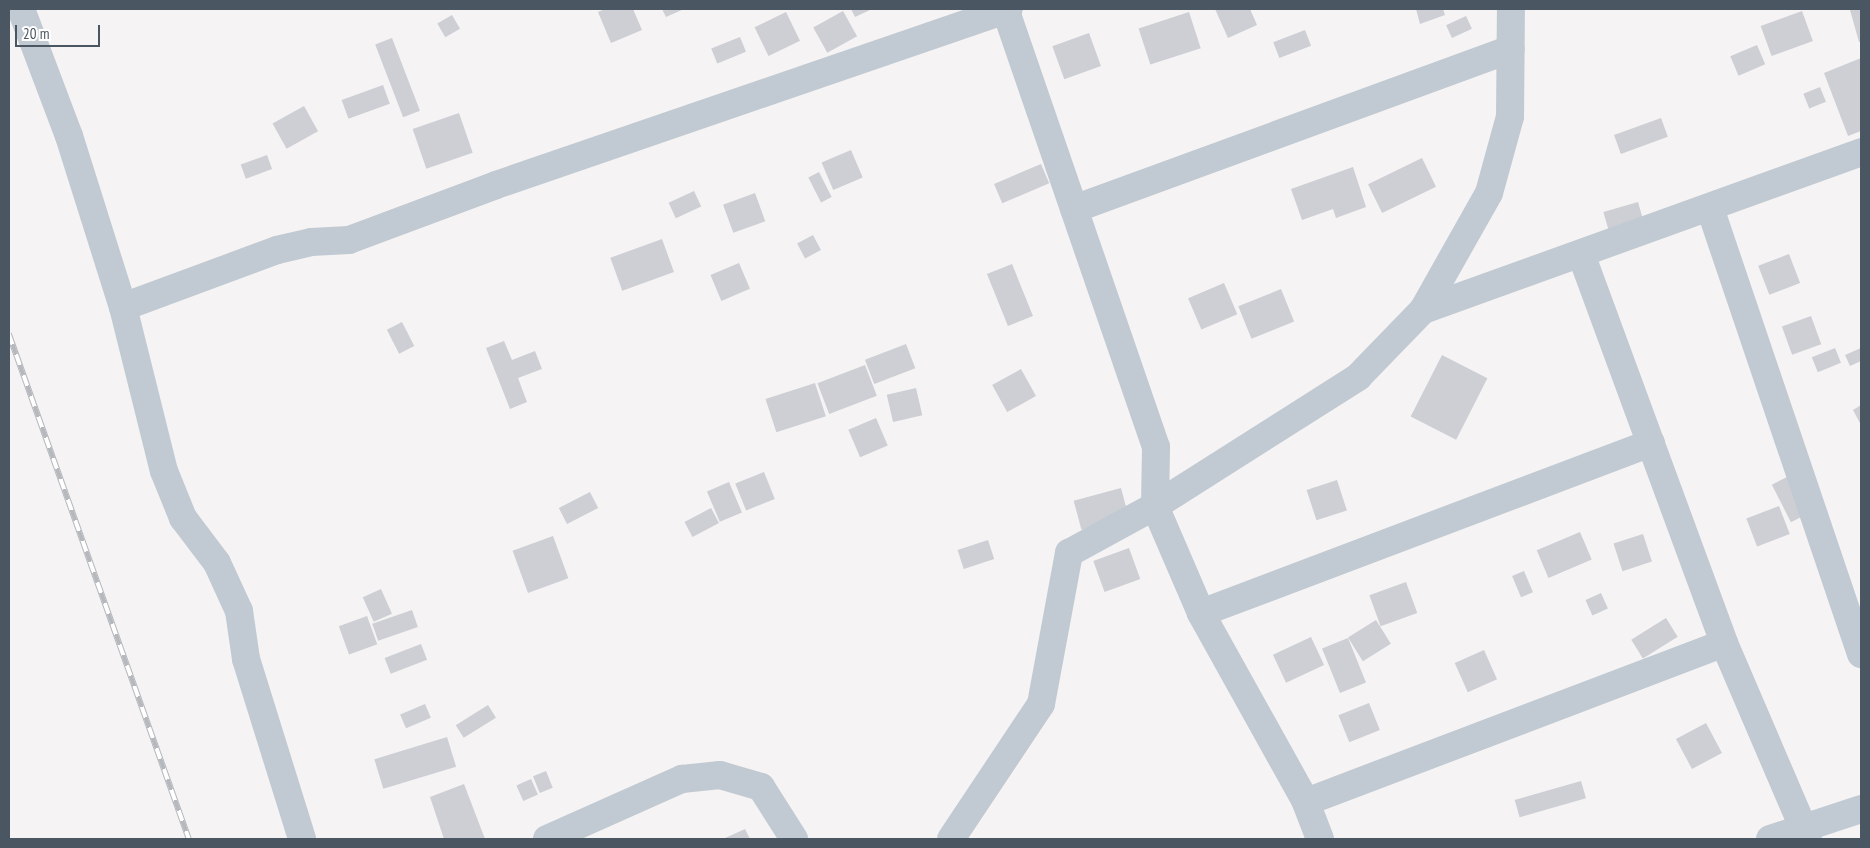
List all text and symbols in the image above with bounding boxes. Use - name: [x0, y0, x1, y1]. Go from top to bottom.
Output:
- scale bar: [18, 15, 102, 47]
- text: 20 m: [23, 24, 49, 43]

